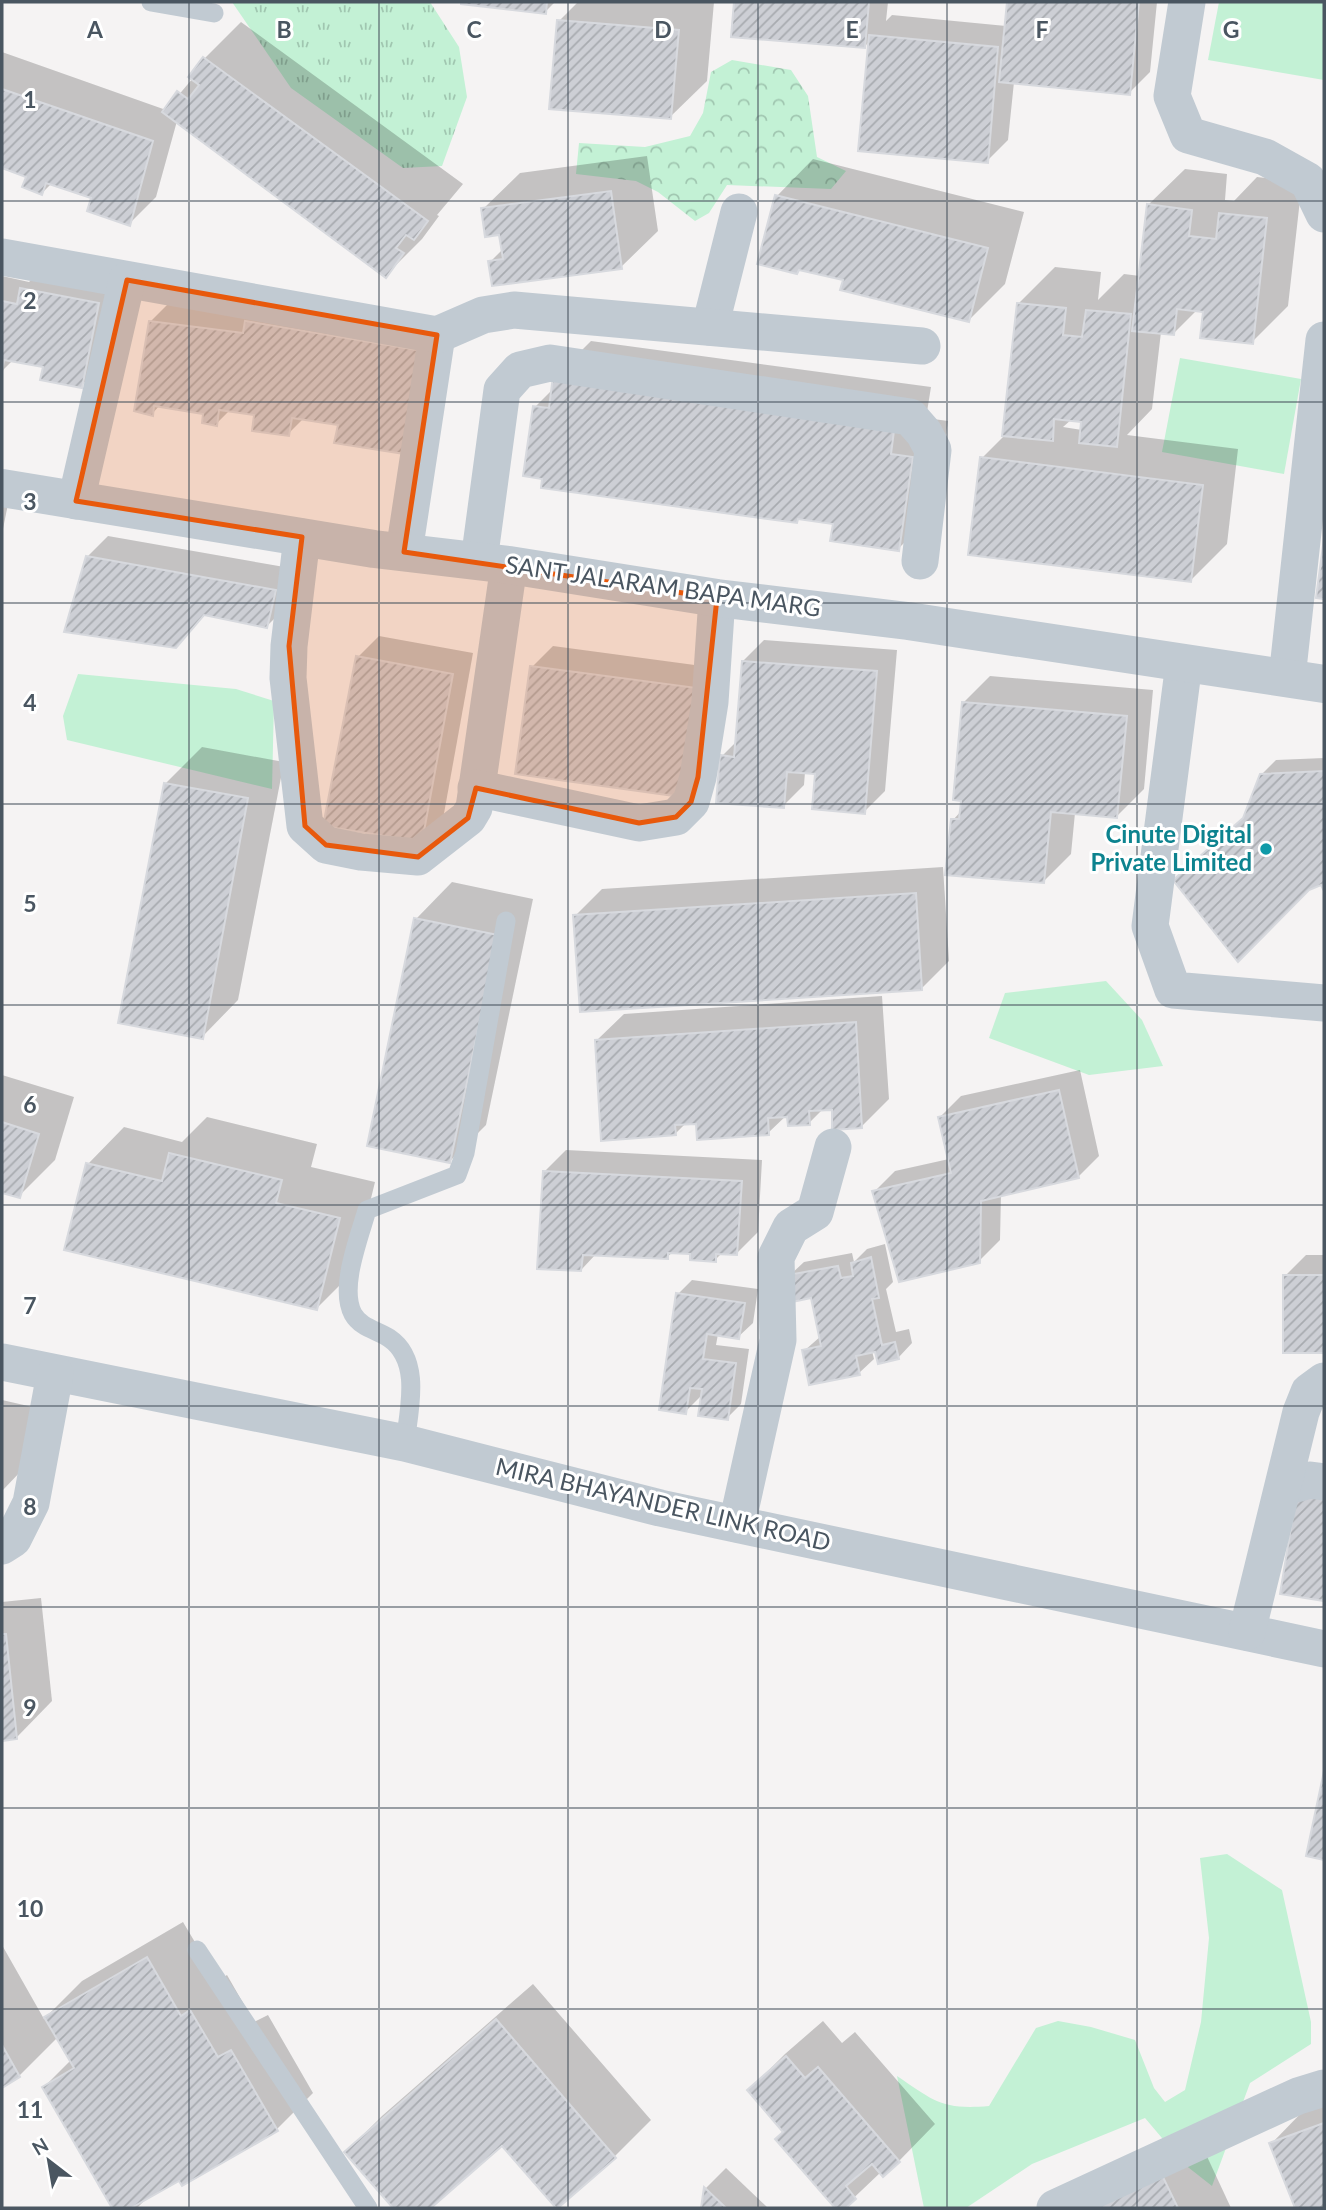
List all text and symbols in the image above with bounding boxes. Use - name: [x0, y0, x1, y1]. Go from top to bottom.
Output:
- text: A: [86, 15, 104, 43]
- text: B: [276, 15, 292, 43]
- text: C: [466, 15, 482, 43]
- text: D: [654, 15, 672, 43]
- text: E: [845, 15, 859, 43]
- text: F: [1035, 15, 1049, 43]
- text: G: [1223, 15, 1239, 43]
- text: 1: [23, 85, 37, 113]
- text: 2: [23, 286, 37, 314]
- text: 3: [23, 487, 37, 515]
- street label: SANT JALARAM BAPA MARG: [504, 549, 823, 622]
- text: 4: [23, 688, 37, 716]
- place label: Cinute Digital Private Limited: [1090, 819, 1252, 876]
- marker: Cinute Digital Private Limited: [1258, 841, 1274, 857]
- text: 5: [23, 889, 37, 917]
- text: 6: [23, 1090, 37, 1118]
- text: 7: [23, 1291, 37, 1319]
- street label: MIRA BHAYANDER LINK ROAD: [493, 1451, 834, 1556]
- text: 8: [23, 1492, 37, 1520]
- text: 9: [23, 1693, 37, 1721]
- text: 10: [17, 1894, 43, 1922]
- text: 11: [17, 2095, 43, 2123]
- north arrow: [14, 2126, 84, 2196]
- text: N: [28, 2132, 52, 2160]

